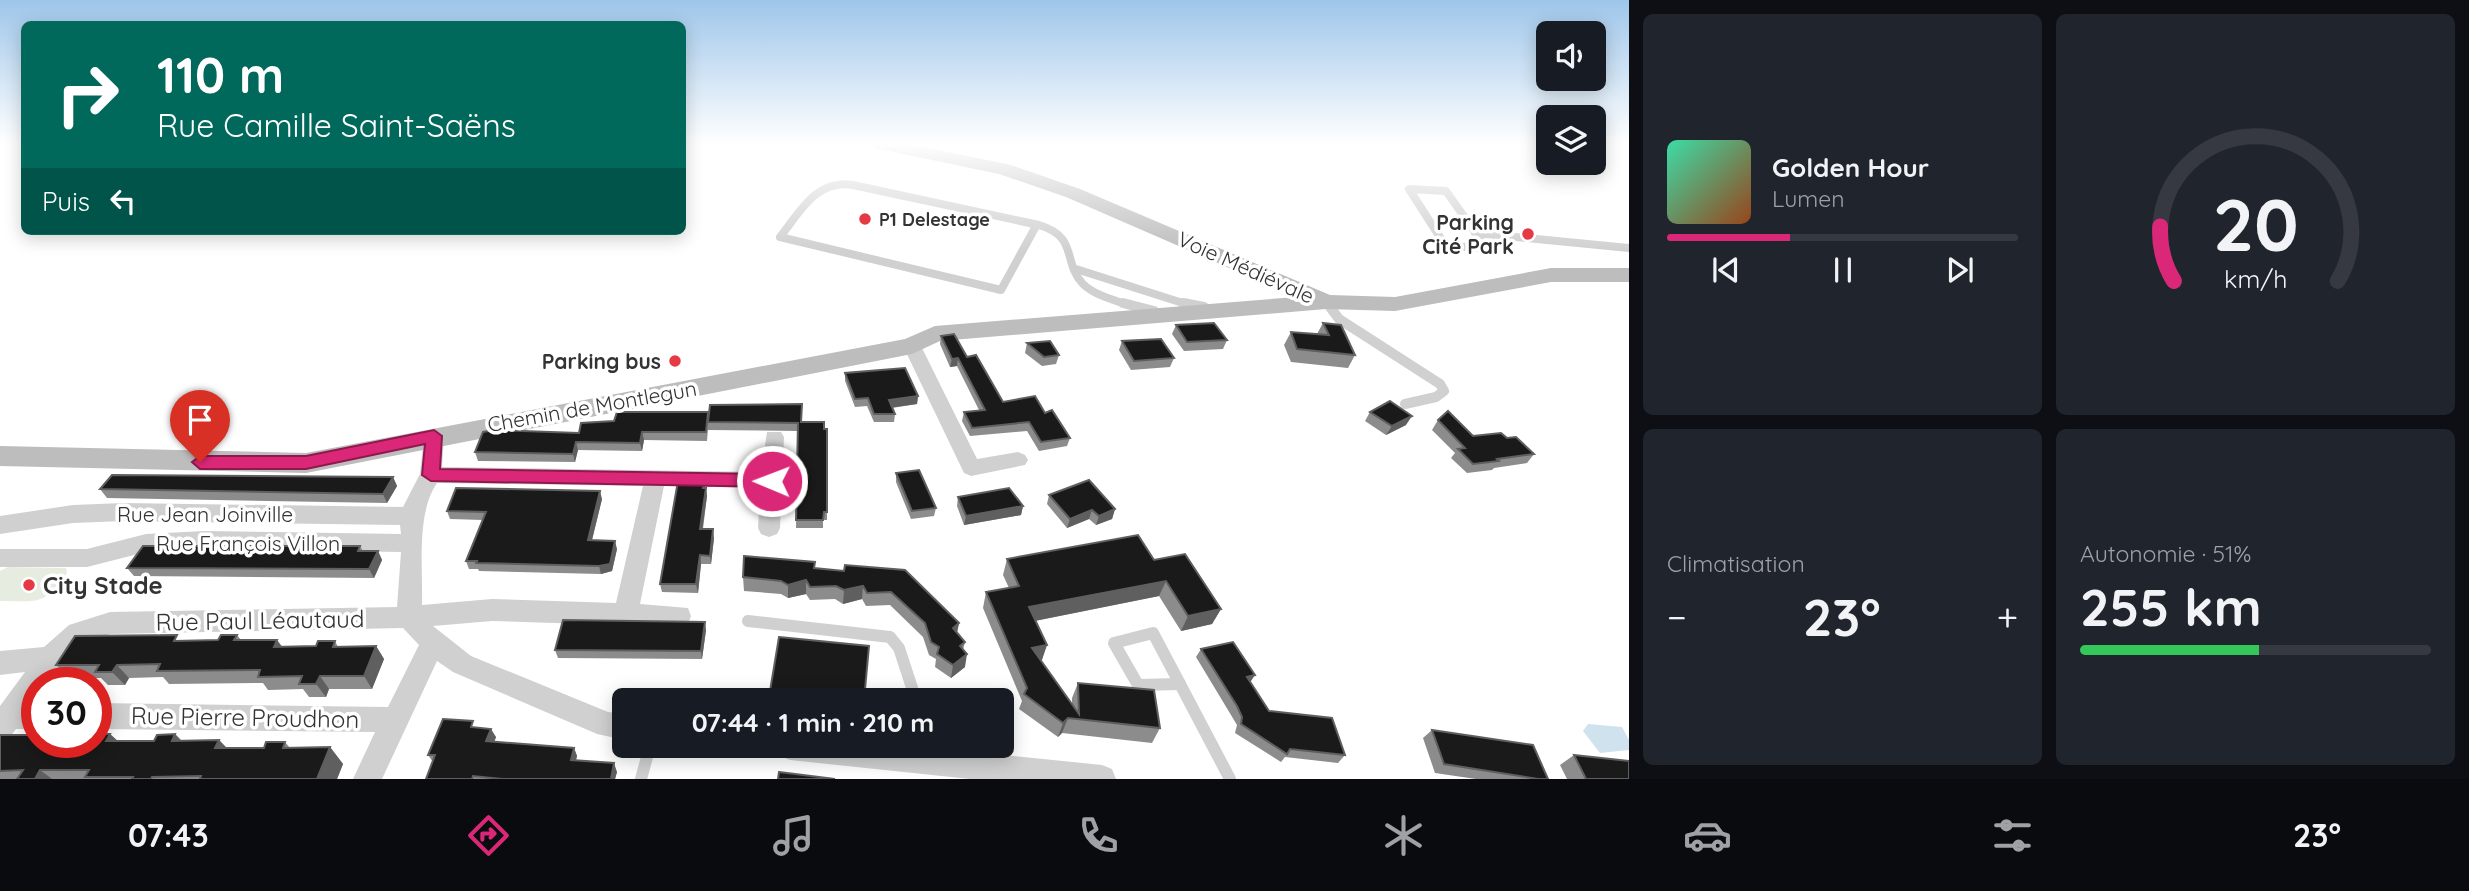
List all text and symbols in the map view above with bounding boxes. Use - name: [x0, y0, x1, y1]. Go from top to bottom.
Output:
- map controls: [1536, 21, 1606, 175]
- button: sound: [1536, 21, 1606, 91]
- text: 110 m: [157, 44, 284, 105]
- icon: right: [42, 49, 133, 140]
- text: Rue Camille Saint-Saëns: [157, 105, 516, 145]
- button: layers: [1536, 105, 1606, 175]
- text: Golden Hour: [1772, 151, 1929, 184]
- text: 20: [2212, 178, 2299, 269]
- icon: left: [104, 182, 142, 220]
- text: Lumen: [1772, 184, 1845, 213]
- text: Puis: [42, 185, 90, 218]
- place label: P1 Delestage: [879, 208, 990, 231]
- place label: Parking Cité Park: [1422, 209, 1514, 259]
- marker: P1 Delestage: [857, 211, 873, 227]
- street label: Voie Médiévale: [1174, 225, 1318, 309]
- marker: Parking Cité Park: [1520, 226, 1536, 242]
- icon: previous: [1707, 251, 1745, 289]
- icon: pause: [1824, 251, 1862, 289]
- icon: next: [1941, 251, 1979, 289]
- text: km/h: [2224, 263, 2287, 294]
- place label: Parking bus: [542, 348, 661, 374]
- marker: Parking bus: [667, 353, 683, 369]
- street label: Chemin de Montlegun: [485, 375, 699, 437]
- pin: [170, 390, 230, 462]
- icon: arrive: [181, 401, 219, 439]
- position arrow: [735, 444, 809, 518]
- street label: Rue Jean Joinville: [117, 501, 293, 527]
- street label: Rue François Villon: [156, 530, 340, 556]
- text: Autonomie · 51%: [2080, 539, 2251, 568]
- text: Climatisation: [1667, 549, 1805, 578]
- place label: City Stade: [43, 570, 163, 600]
- text: 255 km: [2080, 574, 2262, 639]
- marker: City Stade: [21, 577, 37, 593]
- text: 23°: [1803, 584, 1881, 649]
- text: −: [1667, 593, 1687, 641]
- text: +: [1997, 593, 2018, 641]
- street label: Rue Paul Léautaud: [155, 603, 365, 637]
- speed limit sign: 30: [21, 667, 112, 758]
- street label: Rue Pierre Proudhon: [131, 700, 359, 734]
- text: 07:44 · 1 min · 210 m: [692, 706, 934, 739]
- icon: directions: [464, 811, 513, 860]
- icon: music: [769, 811, 818, 860]
- icon: phone: [1074, 811, 1123, 860]
- icon: climate: [1379, 811, 1428, 860]
- icon: car: [1683, 811, 1732, 860]
- icon: filters: [1988, 811, 2037, 860]
- text: 07:43: [128, 815, 209, 855]
- text: 23°: [2293, 815, 2341, 855]

